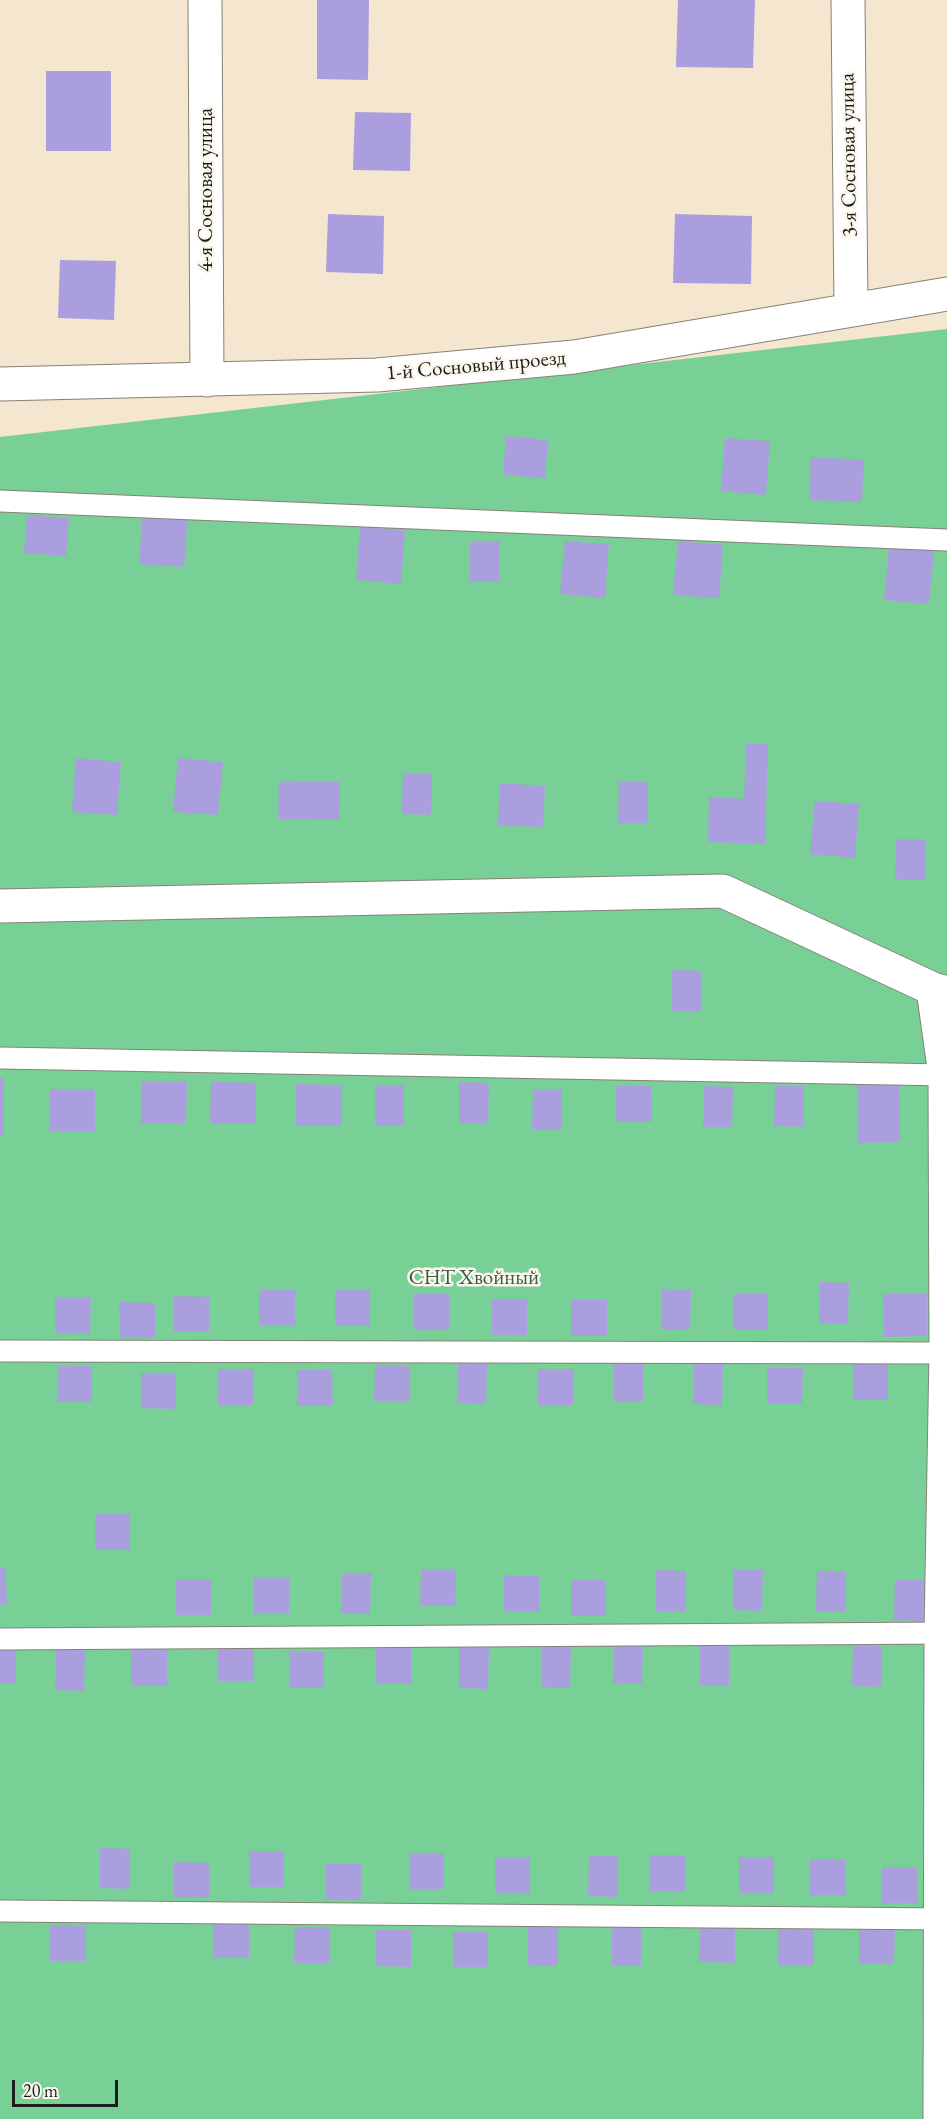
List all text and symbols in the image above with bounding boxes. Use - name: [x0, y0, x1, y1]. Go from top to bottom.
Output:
- street label: 3-я Сосновая улица: [835, 73, 863, 237]
- street label: 4-я Сосновая улица: [193, 108, 219, 272]
- street label: 1-й Сосновый проезд: [385, 346, 567, 386]
- park label: СНТ Хвойный: [409, 1265, 539, 1291]
- scale bar: [15, 2068, 122, 2106]
- text: 20 m: [23, 2079, 58, 2102]

